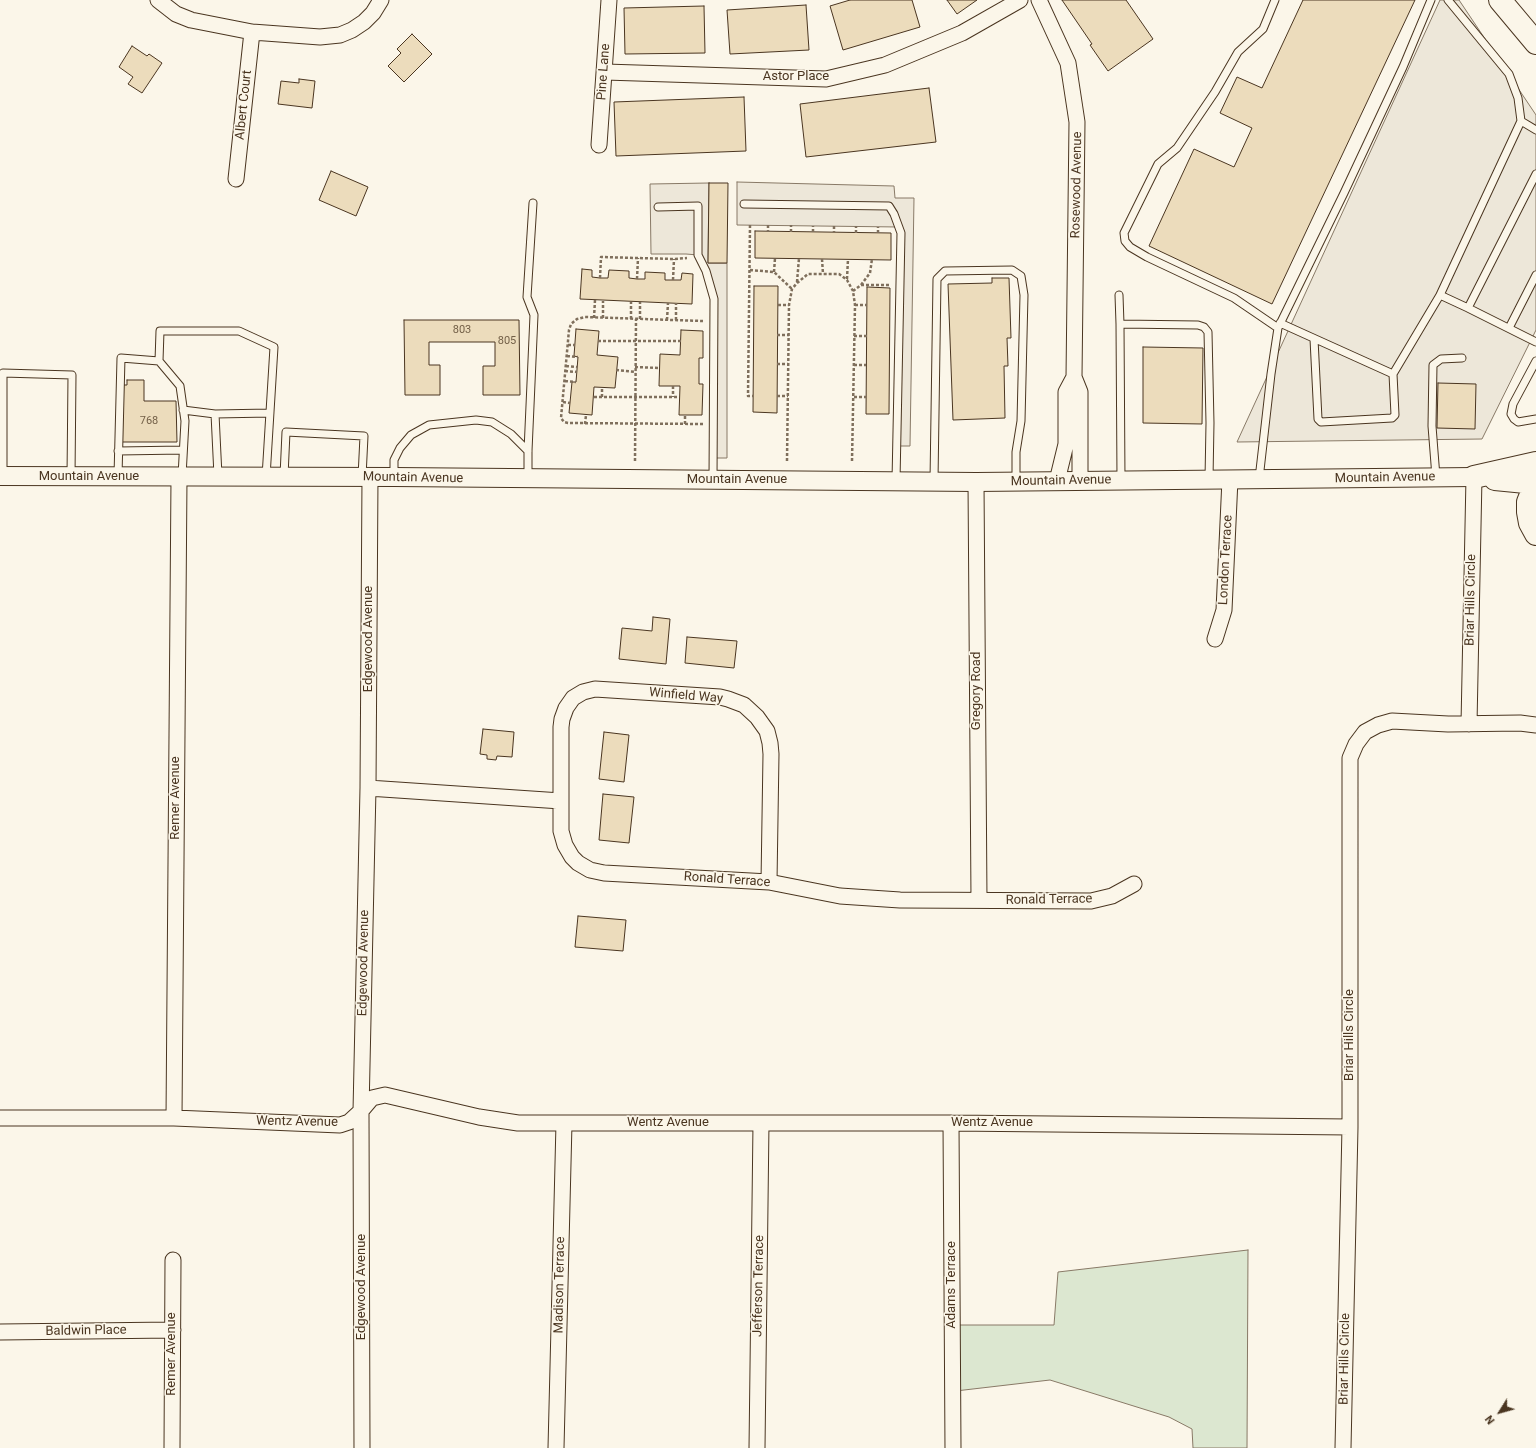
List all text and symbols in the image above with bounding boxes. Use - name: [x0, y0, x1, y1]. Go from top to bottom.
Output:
- street label: Pine Lane: [594, 43, 614, 101]
- street label: Albert Court: [233, 69, 255, 141]
- street label: Astor Place: [763, 69, 829, 85]
- street label: Rosewood Avenue: [1068, 132, 1086, 238]
- house number: 803: [453, 323, 471, 337]
- house number: 805: [498, 334, 516, 348]
- house number: 768: [140, 414, 158, 428]
- street label: Mountain Avenue: [39, 469, 139, 485]
- street label: Mountain Avenue: [363, 469, 463, 487]
- street label: Mountain Avenue: [1335, 469, 1435, 487]
- street label: Mountain Avenue: [687, 472, 787, 488]
- street label: Mountain Avenue: [1011, 472, 1111, 490]
- street label: London Terrace: [1216, 515, 1236, 605]
- street label: Briar Hills Circle: [1462, 554, 1480, 646]
- street label: Edgewood Avenue: [361, 586, 377, 692]
- street label: Gregory Road: [969, 652, 985, 730]
- street label: Winfield Way: [648, 685, 724, 707]
- street label: Remer Avenue: [168, 756, 184, 840]
- street label: Ronald Terrace: [683, 869, 771, 891]
- street label: Ronald Terrace: [1006, 891, 1092, 909]
- street label: Edgewood Avenue: [355, 910, 373, 1016]
- street label: Briar Hills Circle: [1342, 989, 1358, 1081]
- street label: Wentz Avenue: [256, 1113, 338, 1131]
- street label: Wentz Avenue: [627, 1115, 709, 1131]
- street label: Wentz Avenue: [951, 1115, 1033, 1131]
- street label: Edgewood Avenue: [354, 1234, 370, 1340]
- street label: Jefferson Terrace: [750, 1235, 768, 1337]
- street label: Madison Terrace: [551, 1236, 569, 1334]
- street label: Adams Terrace: [944, 1241, 960, 1329]
- street label: Remer Avenue: [164, 1312, 180, 1396]
- street label: Briar Hills Circle: [1336, 1313, 1354, 1405]
- street label: Baldwin Place: [45, 1322, 127, 1340]
- north arrow: [1480, 1392, 1520, 1432]
- text: N: [1482, 1413, 1498, 1427]

